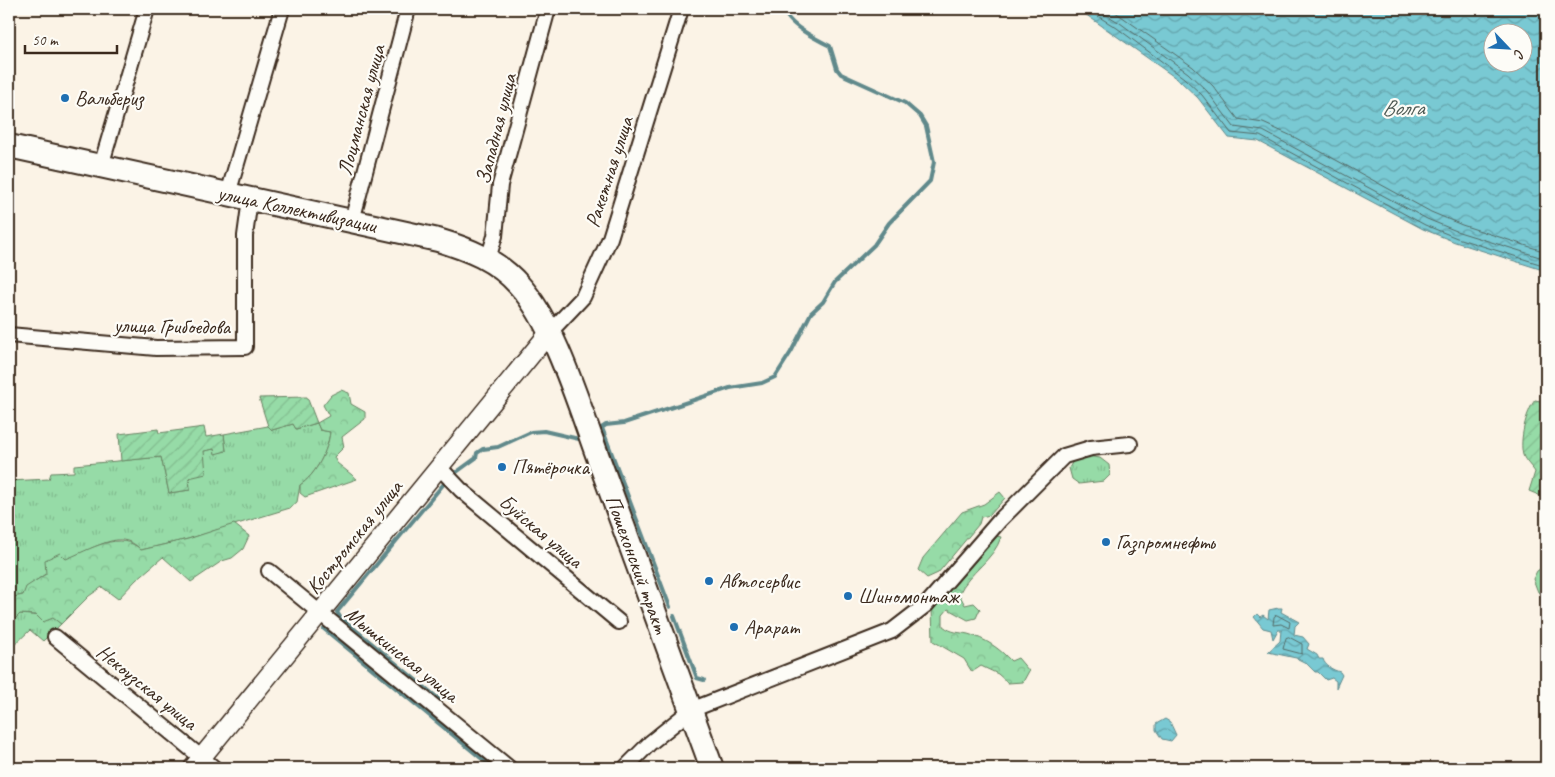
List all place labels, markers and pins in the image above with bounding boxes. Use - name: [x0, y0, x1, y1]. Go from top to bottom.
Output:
- place label: Вальбериз: [75, 85, 145, 111]
- marker: Вальбериз: [59, 92, 71, 104]
- place label: Пятёрочка: [512, 454, 591, 480]
- marker: Пятёрочка: [496, 461, 508, 473]
- place label: Газпромнефть: [1116, 529, 1216, 556]
- marker: Газпромнефть: [1100, 536, 1112, 548]
- place label: Автосервис: [719, 568, 801, 594]
- marker: Автосервис: [703, 575, 715, 587]
- place label: Шиномонтаж: [858, 583, 961, 609]
- marker: Шиномонтаж: [842, 590, 854, 602]
- place label: Арарат: [744, 614, 801, 640]
- marker: Арарат: [728, 621, 740, 633]

